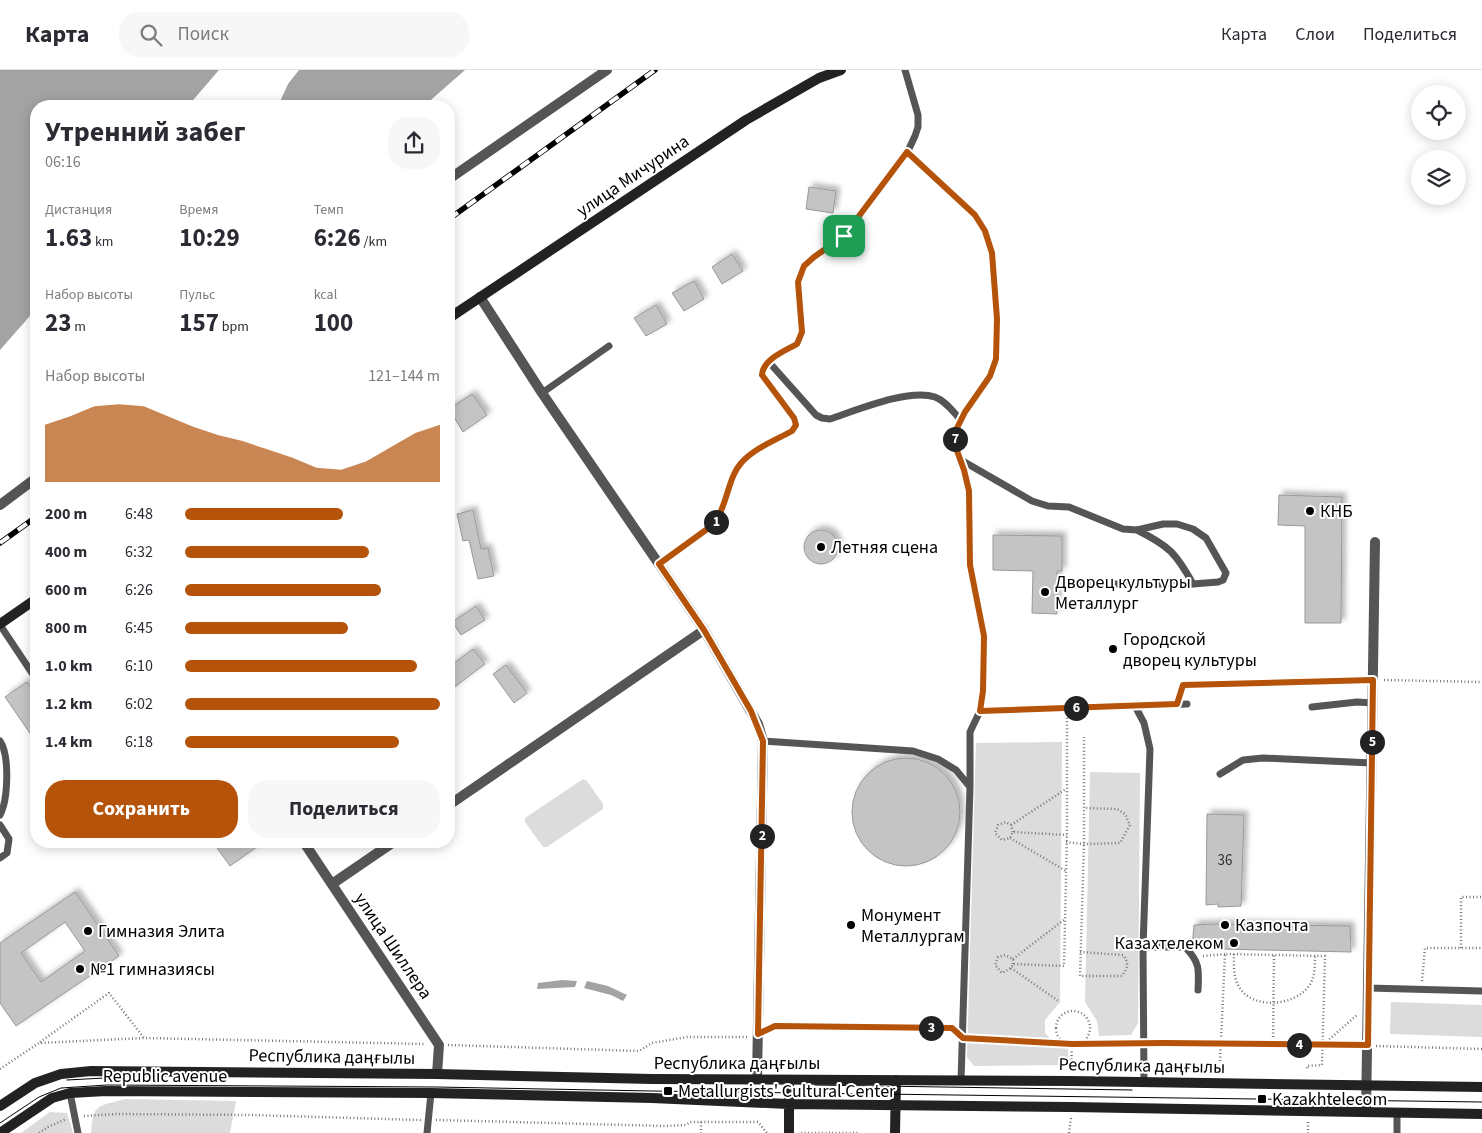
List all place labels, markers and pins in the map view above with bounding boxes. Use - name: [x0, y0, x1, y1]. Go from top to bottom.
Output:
- pin: [823, 215, 865, 257]
- pin: 7: [942, 426, 968, 452]
- place label: КНБ: [1320, 499, 1353, 524]
- marker: КНБ: [1304, 505, 1316, 517]
- pin: 1: [704, 510, 728, 534]
- place label: Летняя сцена: [831, 535, 938, 560]
- marker: Летняя сцена: [815, 541, 827, 553]
- place label: Дворец культуры Металлург: [1055, 570, 1191, 616]
- marker: Дворец культуры Металлург: [1039, 586, 1051, 598]
- place label: Городской дворец культуры: [1123, 627, 1257, 673]
- marker: Городской дворец культуры: [1107, 643, 1119, 655]
- pin: 6: [1064, 696, 1088, 720]
- pin: 5: [1360, 730, 1384, 754]
- pin: 2: [750, 824, 774, 848]
- place label: Монумент Металлургам: [861, 903, 965, 949]
- place label: Казпочта: [1235, 913, 1309, 938]
- place label: Гимназия Элита: [98, 919, 225, 944]
- marker: Монумент Металлургам: [845, 919, 857, 931]
- marker: Казпочта: [1219, 919, 1231, 931]
- marker: Гимназия Элита: [82, 925, 94, 937]
- place label: Казахтелеком: [1114, 931, 1224, 956]
- marker: Казахтелеком: [1228, 937, 1240, 949]
- place label: №1 гимназиясы: [90, 957, 215, 982]
- marker: №1 гимназиясы: [74, 963, 86, 975]
- pin: 3: [918, 1016, 944, 1040]
- pin: 4: [1286, 1032, 1312, 1058]
- place label: Metallurgists' Cultural Center: [678, 1079, 896, 1104]
- marker: Metallurgists' Cultural Center: [662, 1085, 674, 1097]
- place label: Kazakhtelecom: [1272, 1087, 1387, 1112]
- marker: Kazakhtelecom: [1256, 1093, 1268, 1105]

